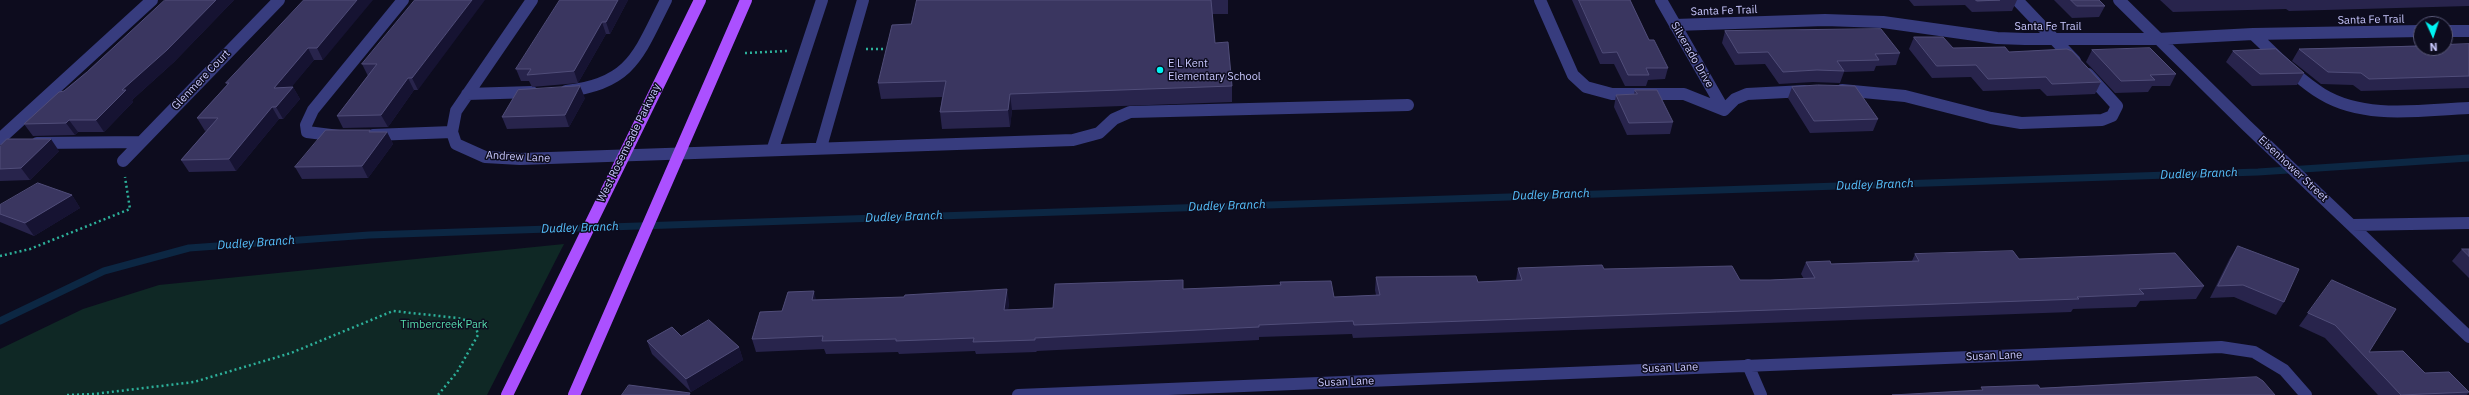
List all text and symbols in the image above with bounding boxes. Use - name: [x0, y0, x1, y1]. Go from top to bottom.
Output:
- street label: Santa Fe Trail: [1690, 3, 1758, 19]
- street label: Santa Fe Trail: [2338, 13, 2404, 27]
- north arrow: [2413, 16, 2453, 56]
- street label: Silverado Drive: [1668, 20, 1716, 90]
- street label: Santa Fe Trail: [2015, 20, 2081, 34]
- text: N: [2429, 40, 2438, 54]
- street label: Glenmere Court: [169, 47, 233, 113]
- place label: E L Kent Elementary School: [1168, 57, 1261, 83]
- marker: E L Kent Elementary School: [1155, 65, 1165, 75]
- street label: West Rosemeade Parkway: [595, 82, 663, 204]
- street label: Eisenhower Street: [2255, 133, 2331, 205]
- street label: Andrew Lane: [486, 149, 550, 165]
- water label: Dudley Branch: [2160, 165, 2238, 183]
- water label: Dudley Branch: [1836, 176, 1914, 194]
- water label: Dudley Branch: [1512, 186, 1590, 204]
- water label: Dudley Branch: [1188, 197, 1266, 215]
- water label: Dudley Branch: [865, 208, 943, 226]
- water label: Dudley Branch: [541, 219, 619, 237]
- water label: Dudley Branch: [217, 233, 295, 253]
- park label: Timbercreek Park: [400, 318, 488, 332]
- street label: Susan Lane: [1966, 348, 2022, 364]
- street label: Susan Lane: [1642, 360, 1698, 376]
- street label: Susan Lane: [1318, 374, 1374, 390]

